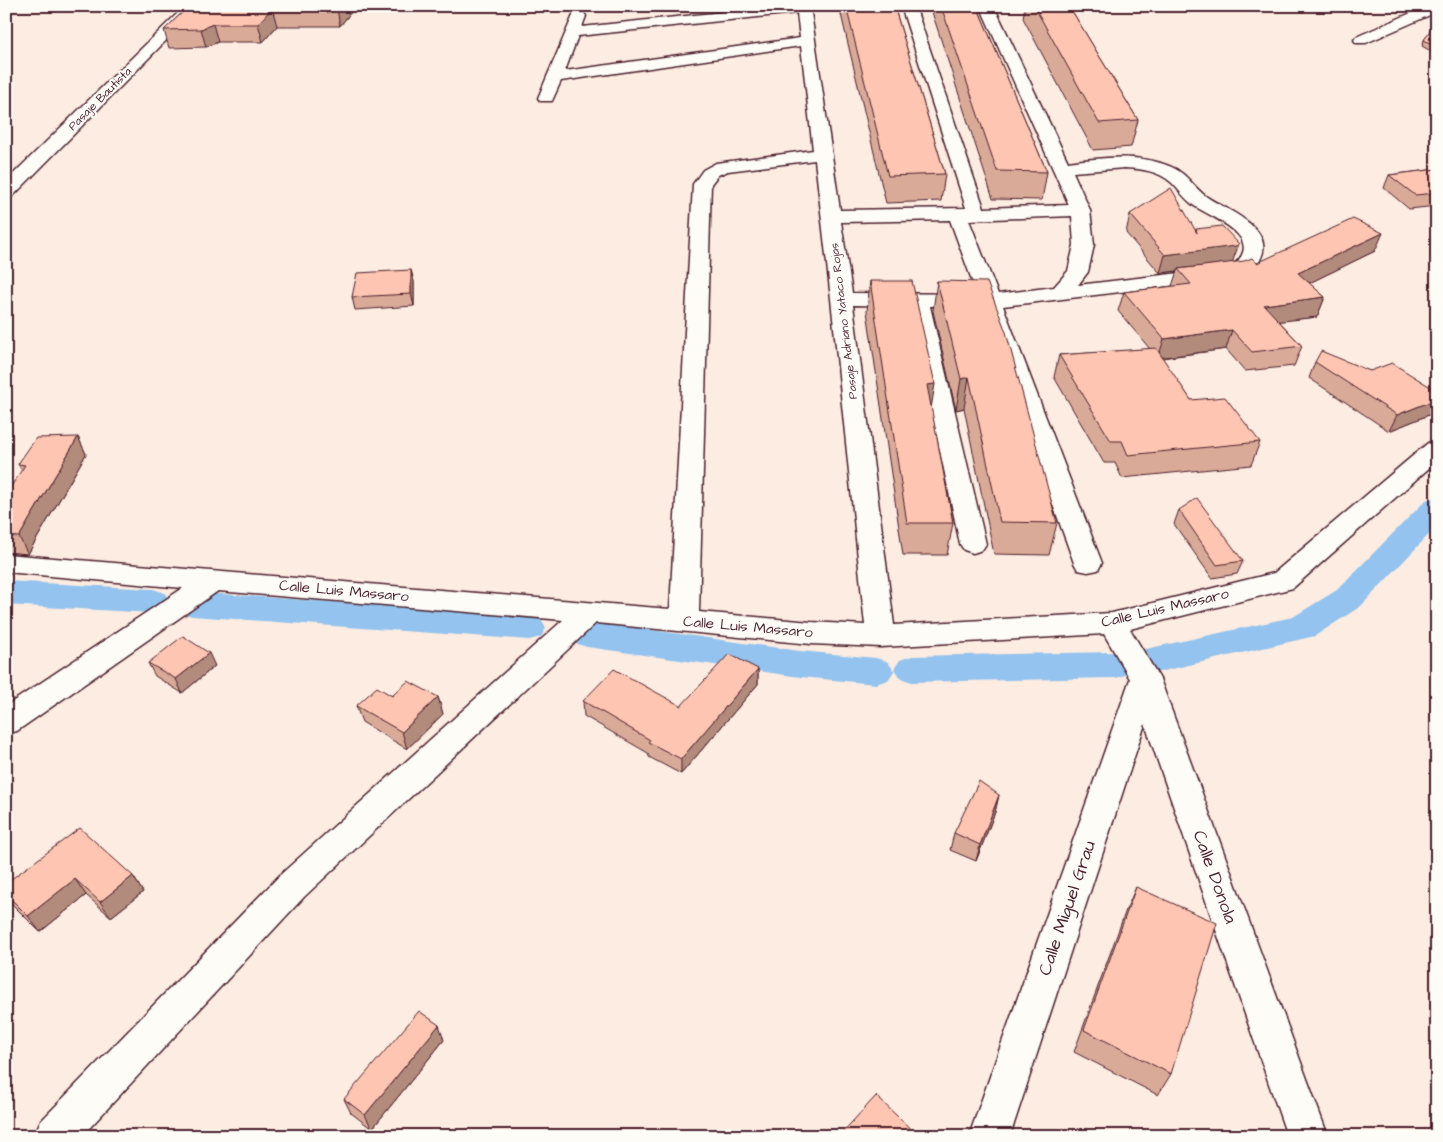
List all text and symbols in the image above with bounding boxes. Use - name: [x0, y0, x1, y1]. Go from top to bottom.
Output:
- street label: Pasaje Bautista: [64, 63, 136, 135]
- street label: Pasaje Adriano Yataco Rojas: [826, 242, 862, 400]
- street label: Calle Luis Massaro: [278, 575, 410, 607]
- street label: Calle Luis Massaro: [1099, 583, 1231, 633]
- street label: Calle Luis Massaro: [682, 611, 814, 643]
- street label: Calle Donola: [1187, 827, 1243, 927]
- street label: Calle Miguel Grau: [1032, 837, 1103, 979]

